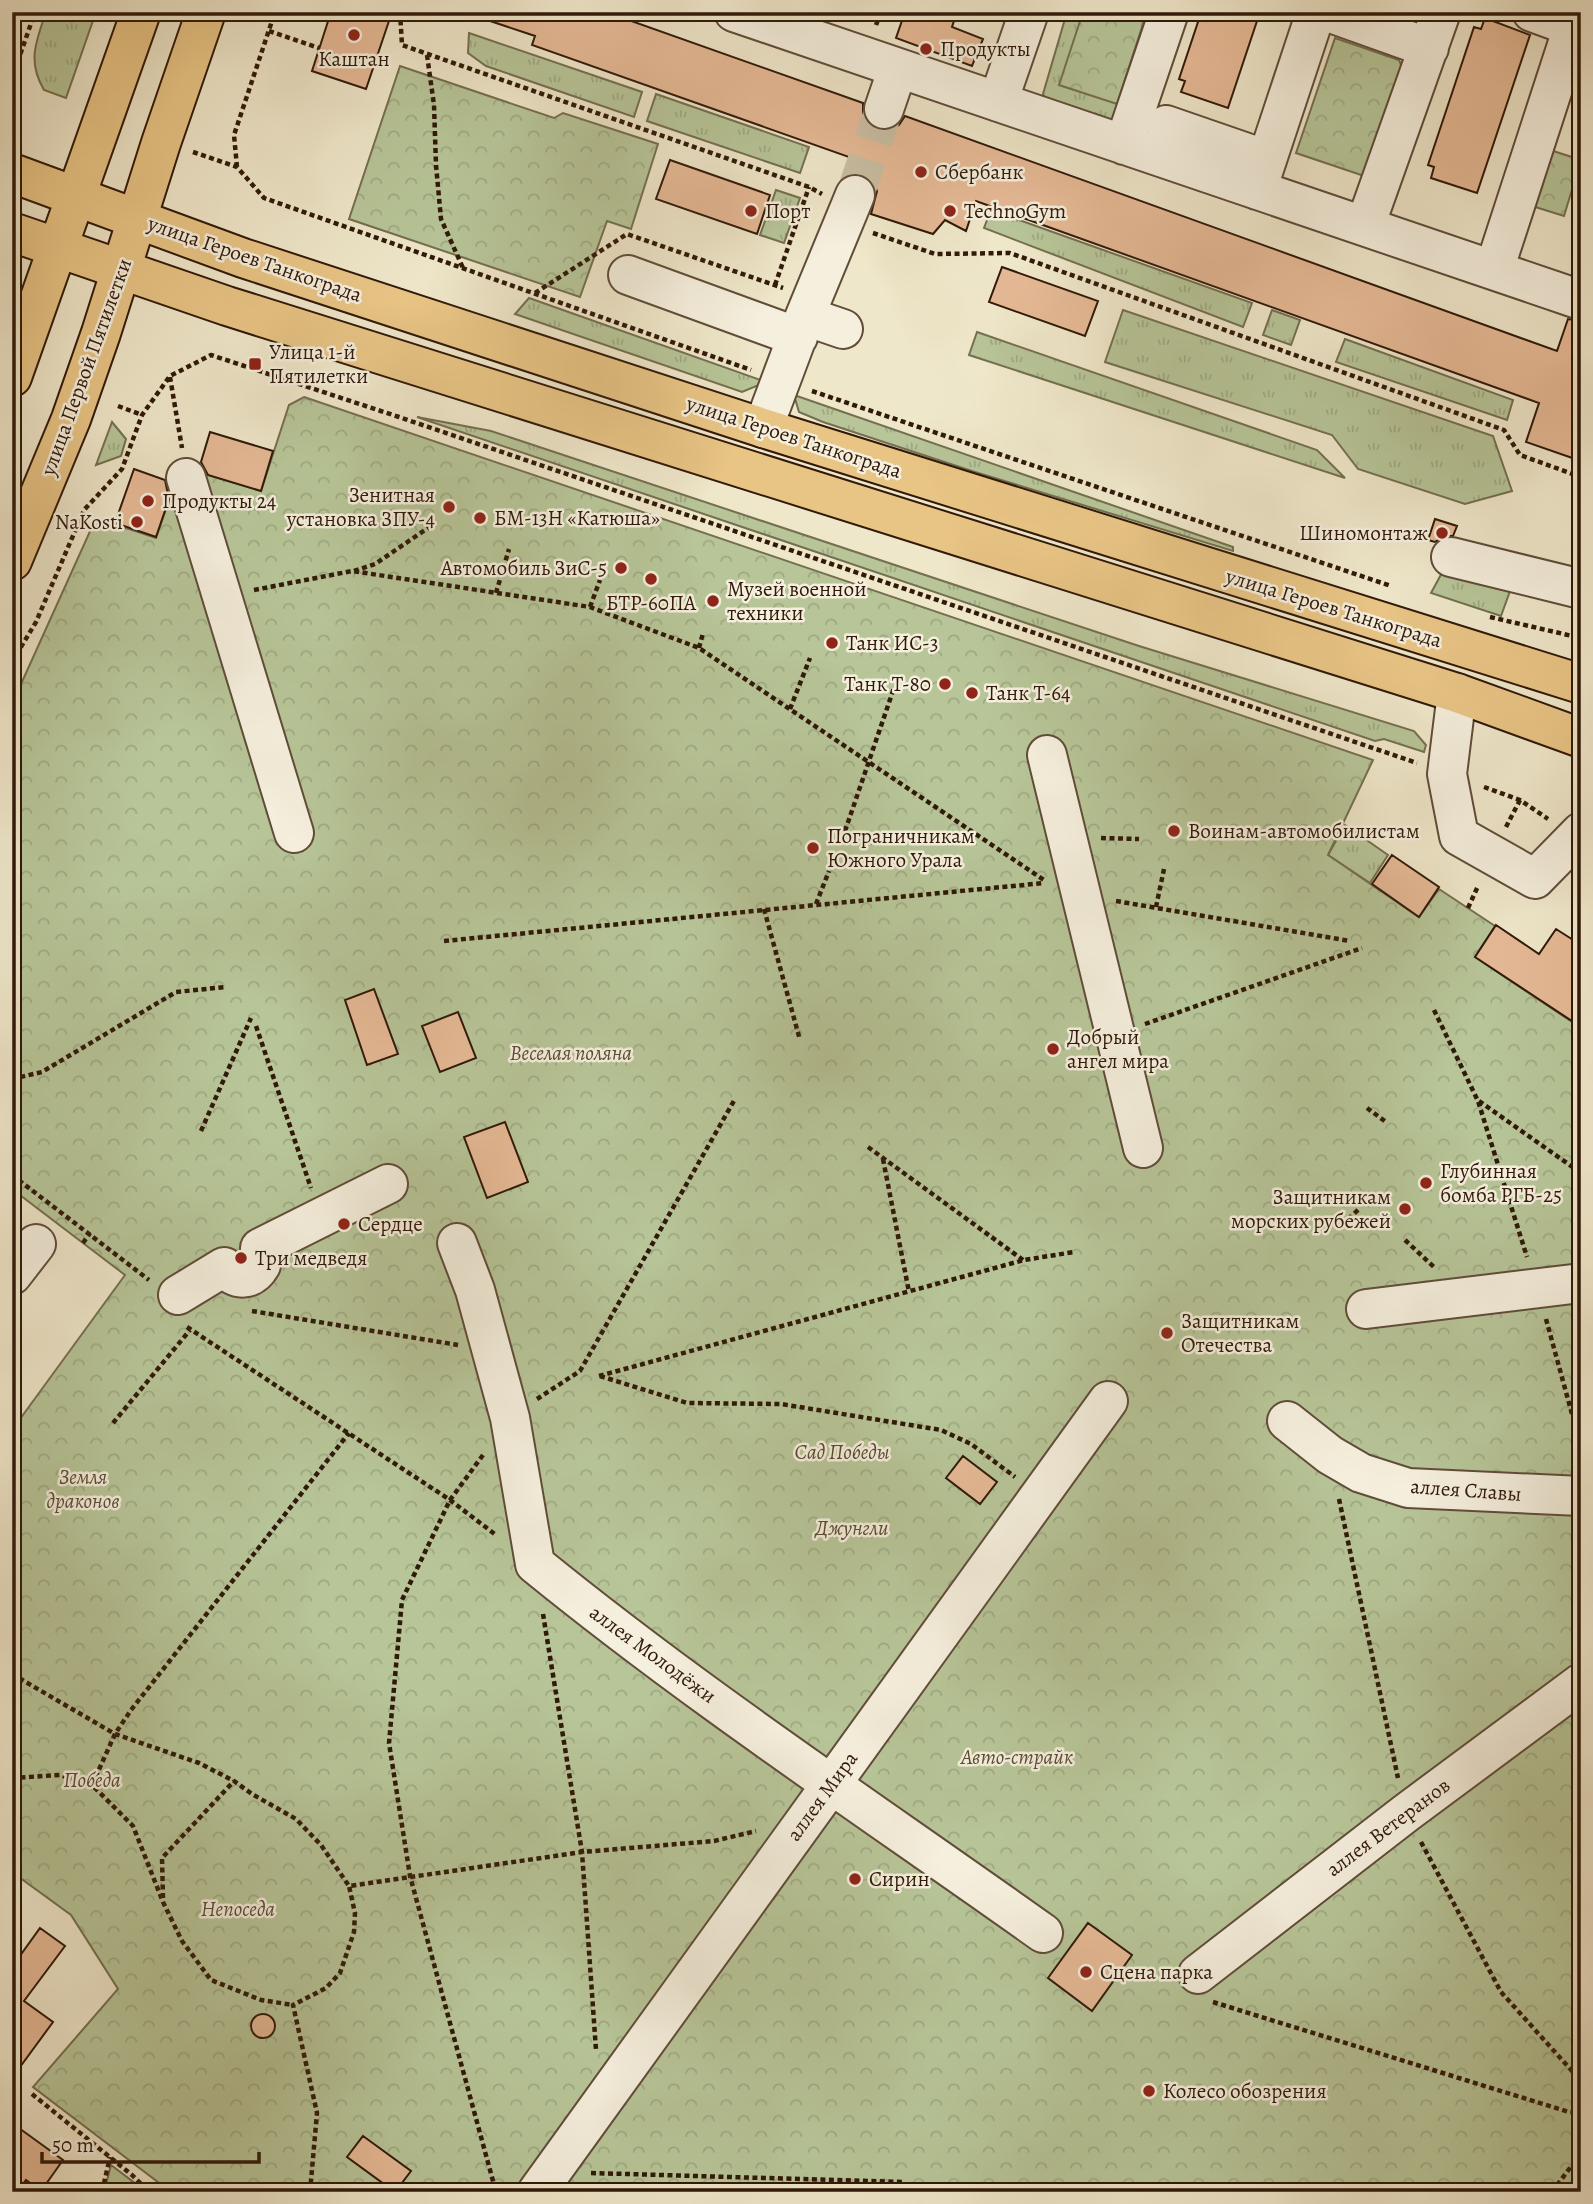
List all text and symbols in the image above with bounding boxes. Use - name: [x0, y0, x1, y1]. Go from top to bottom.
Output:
- marker: Каштан: [346, 27, 362, 43]
- place label: Продукты: [940, 35, 1031, 63]
- marker: Продукты: [918, 41, 934, 57]
- place label: Каштан: [318, 45, 390, 73]
- place label: Сбербанк: [935, 158, 1023, 186]
- marker: Сбербанк: [913, 164, 929, 180]
- place label: Порт: [765, 197, 811, 225]
- place label: TechnoGym: [964, 197, 1066, 225]
- marker: Порт: [743, 203, 759, 219]
- marker: TechnoGym: [942, 203, 958, 219]
- street label: улица Героев Танкограда: [143, 209, 366, 309]
- street label: улица Первой Пятилетки: [33, 255, 138, 480]
- place label: Улица 1-й Пятилетки: [269, 338, 368, 390]
- marker: Улица 1-й Пятилетки: [247, 356, 263, 372]
- street label: улица Героев Танкограда: [682, 389, 905, 485]
- place label: Зенитная установка ЗПУ-4: [286, 481, 435, 533]
- place label: Продукты 24: [162, 487, 276, 515]
- marker: Продукты 24: [140, 493, 156, 509]
- marker: Зенитная установка ЗПУ-4: [441, 499, 457, 515]
- place label: БМ-13Н «Катюша»: [494, 504, 660, 532]
- place label: NaKosti: [55, 508, 123, 536]
- marker: БМ-13Н «Катюша»: [472, 510, 488, 526]
- marker: NaKosti: [129, 514, 145, 530]
- place label: Шиномонтаж: [1299, 519, 1428, 547]
- marker: Шиномонтаж: [1434, 525, 1450, 541]
- place label: Автомобиль ЗиС-5: [440, 554, 607, 582]
- marker: Автомобиль ЗиС-5: [613, 560, 629, 576]
- street label: улица Героев Танкограда: [1222, 561, 1446, 654]
- marker: БТР-60ПА: [643, 571, 659, 587]
- place label: Музей военной техники: [727, 575, 866, 627]
- place label: БТР-60ПА: [606, 589, 697, 617]
- marker: Музей военной техники: [705, 593, 721, 609]
- place label: Танк ИС-3: [846, 629, 938, 657]
- marker: Танк ИС-3: [824, 635, 840, 651]
- place label: Танк Т-80: [844, 670, 931, 698]
- marker: Танк Т-80: [937, 676, 953, 692]
- place label: Танк Т-64: [986, 679, 1071, 707]
- marker: Танк Т-64: [964, 685, 980, 701]
- place label: Воинам-автомобилистам: [1188, 817, 1420, 845]
- place label: Пограничникам Южного Урала: [827, 822, 975, 874]
- marker: Воинам-автомобилистам: [1166, 823, 1182, 839]
- marker: Пограничникам Южного Урала: [805, 840, 821, 856]
- place label: Добрый ангел мира: [1067, 1023, 1169, 1075]
- park label: Веселая поляна: [510, 1039, 632, 1067]
- marker: Добрый ангел мира: [1045, 1041, 1061, 1057]
- place label: Глубинная бомба РГБ-25: [1440, 1157, 1562, 1209]
- marker: Глубинная бомба РГБ-25: [1418, 1175, 1434, 1191]
- place label: Защитникам морских рубежей: [1231, 1183, 1391, 1235]
- marker: Защитникам морских рубежей: [1397, 1201, 1413, 1217]
- place label: Сердце: [358, 1210, 423, 1238]
- marker: Сердце: [336, 1216, 352, 1232]
- place label: Три медведя: [255, 1244, 367, 1272]
- marker: Три медведя: [233, 1250, 249, 1266]
- place label: Защитникам Отечества: [1181, 1307, 1299, 1359]
- marker: Защитникам Отечества: [1159, 1325, 1175, 1341]
- park label: Сад Победы: [794, 1438, 890, 1466]
- park label: Земля драконов: [46, 1463, 120, 1515]
- street label: аллея Славы: [1410, 1472, 1522, 1508]
- park label: Джунгли: [814, 1514, 888, 1542]
- street label: аллея Молодёжи: [584, 1598, 722, 1710]
- park label: Авто-страйк: [960, 1743, 1073, 1771]
- street label: аллея Мира: [780, 1745, 864, 1847]
- park label: Победа: [63, 1766, 121, 1794]
- street label: аллея Ветеранов: [1320, 1771, 1456, 1883]
- place label: Сирин: [869, 1865, 930, 1893]
- marker: Сирин: [847, 1871, 863, 1887]
- park label: Непоседа: [201, 1895, 275, 1923]
- place label: Сцена парка: [1100, 1958, 1213, 1986]
- marker: Сцена парка: [1078, 1964, 1094, 1980]
- place label: Колесо обозрения: [1163, 2077, 1327, 2105]
- marker: Колесо обозрения: [1141, 2083, 1157, 2099]
- scale bar: [42, 2120, 259, 2164]
- text: 50 m: [52, 2131, 94, 2159]

